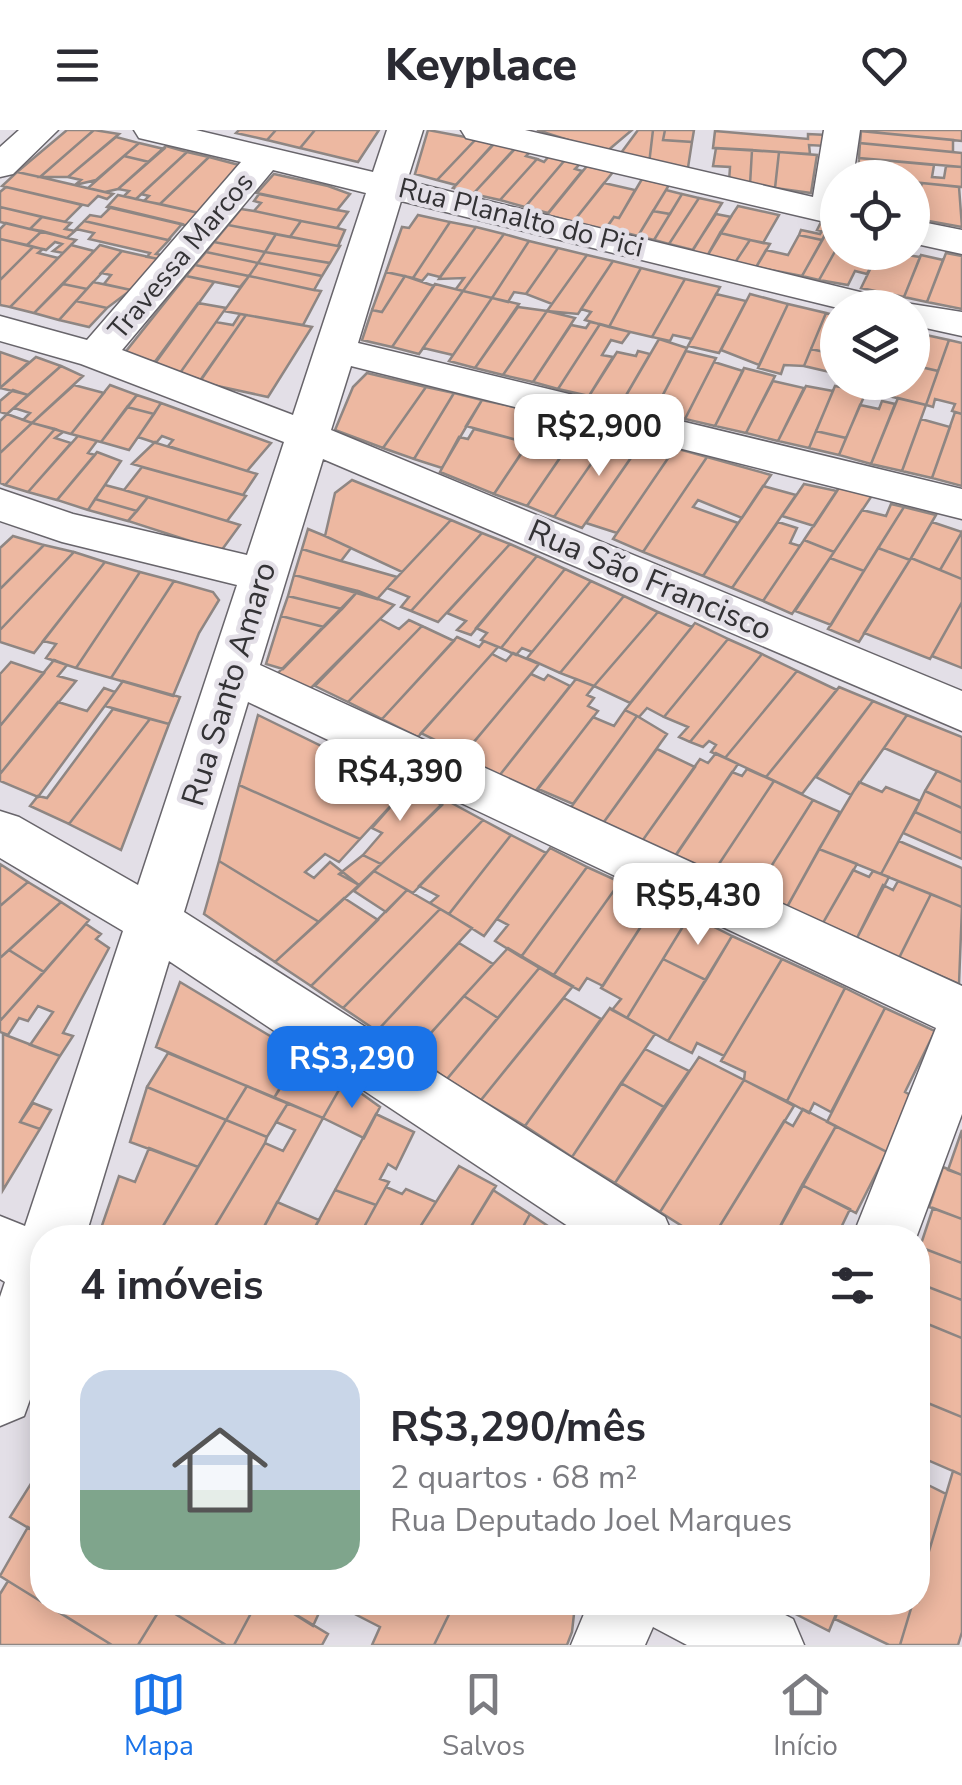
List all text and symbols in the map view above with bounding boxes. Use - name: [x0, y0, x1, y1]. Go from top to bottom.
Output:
- text: Keyplace: [385, 35, 577, 96]
- icon: menu: [50, 38, 105, 93]
- icon: heart: [857, 38, 912, 93]
- map controls: [820, 160, 930, 400]
- button: locate: [820, 160, 930, 270]
- street label: Travessa Marcos: [100, 164, 262, 348]
- street label: Rua Planalto do Pici: [394, 169, 648, 267]
- button: layers: [820, 290, 930, 400]
- pin: R$2,900: [507, 394, 691, 479]
- text: R$2,900: [536, 405, 662, 448]
- street label: Rua São Francisco: [522, 509, 778, 651]
- street label: Rua Santo Amaro: [171, 557, 287, 811]
- pin: R$4,390: [308, 739, 492, 824]
- text: R$4,390: [337, 750, 463, 793]
- pin: R$5,430: [606, 863, 790, 948]
- text: R$5,430: [635, 874, 761, 917]
- pin: R$3,290: [260, 1026, 444, 1111]
- text: R$3,290: [289, 1037, 415, 1080]
- text: 4 imóveis: [80, 1257, 264, 1314]
- icon: filters: [825, 1258, 880, 1313]
- text: R$3,290/mês: [390, 1399, 646, 1456]
- icon: home: [160, 1410, 280, 1530]
- text: 2 quartos · 68 m²: [390, 1456, 637, 1499]
- text: Rua Deputado Joel Marques: [390, 1499, 792, 1542]
- tab: Mapa: [124, 1667, 194, 1765]
- tab: Salvos: [442, 1667, 525, 1765]
- tab: Início: [773, 1667, 838, 1765]

